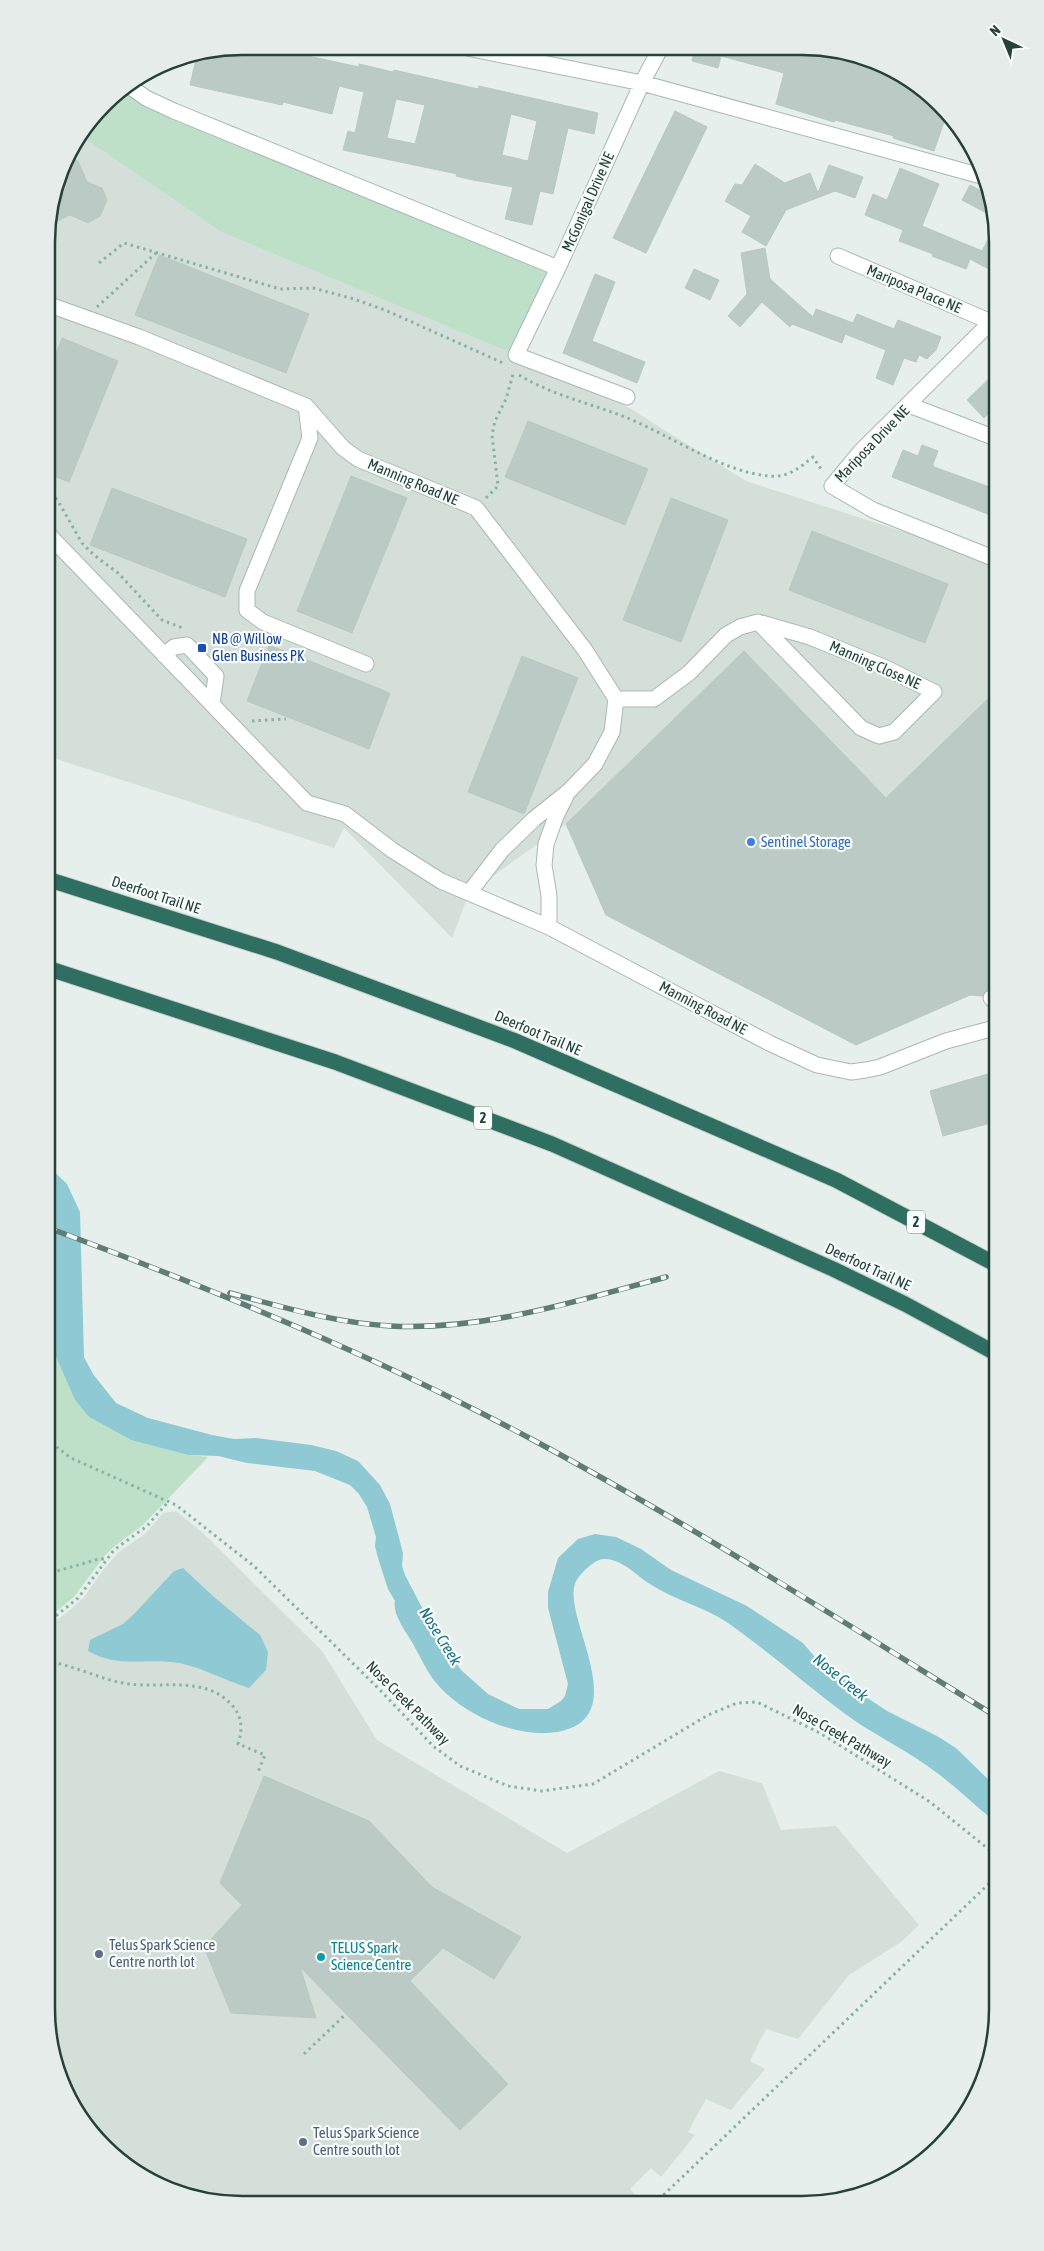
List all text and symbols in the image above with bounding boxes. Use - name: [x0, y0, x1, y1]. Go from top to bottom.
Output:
- north arrow: [979, 15, 1029, 65]
- text: N: [986, 22, 1003, 39]
- street label: McGonigal Drive NE: [558, 149, 617, 254]
- street label: Mariposa Place NE: [864, 261, 965, 316]
- street label: Mariposa Drive NE: [831, 401, 913, 485]
- street label: Manning Road NE: [365, 455, 462, 508]
- place label: NB @ Willow Glen Business PK: [212, 630, 305, 664]
- street label: Manning Close NE: [827, 637, 924, 692]
- marker: NB @ Willow Glen Business PK: [196, 642, 208, 654]
- place label: Sentinel Storage: [761, 833, 851, 850]
- marker: Sentinel Storage: [745, 836, 757, 848]
- street label: Deerfoot Trail NE: [110, 872, 203, 917]
- street label: Manning Road NE: [657, 977, 750, 1038]
- street label: Deerfoot Trail NE: [492, 1007, 585, 1059]
- road number: 2: [474, 1106, 492, 1130]
- road number: 2: [907, 1210, 925, 1234]
- street label: Deerfoot Trail NE: [823, 1239, 914, 1294]
- water label: Nose Creek: [416, 1604, 466, 1669]
- water label: Nose Creek: [810, 1650, 873, 1705]
- street label: Nose Creek Pathway: [363, 1657, 454, 1748]
- street label: Nose Creek Pathway: [790, 1700, 895, 1771]
- place label: Telus Spark Science Centre north lot: [109, 1936, 215, 1970]
- place label: TELUS Spark Science Centre: [331, 1939, 411, 1973]
- marker: Telus Spark Science Centre north lot: [93, 1948, 105, 1960]
- marker: TELUS Spark Science Centre: [315, 1951, 327, 1963]
- place label: Telus Spark Science Centre south lot: [313, 2124, 419, 2158]
- marker: Telus Spark Science Centre south lot: [297, 2136, 309, 2148]

